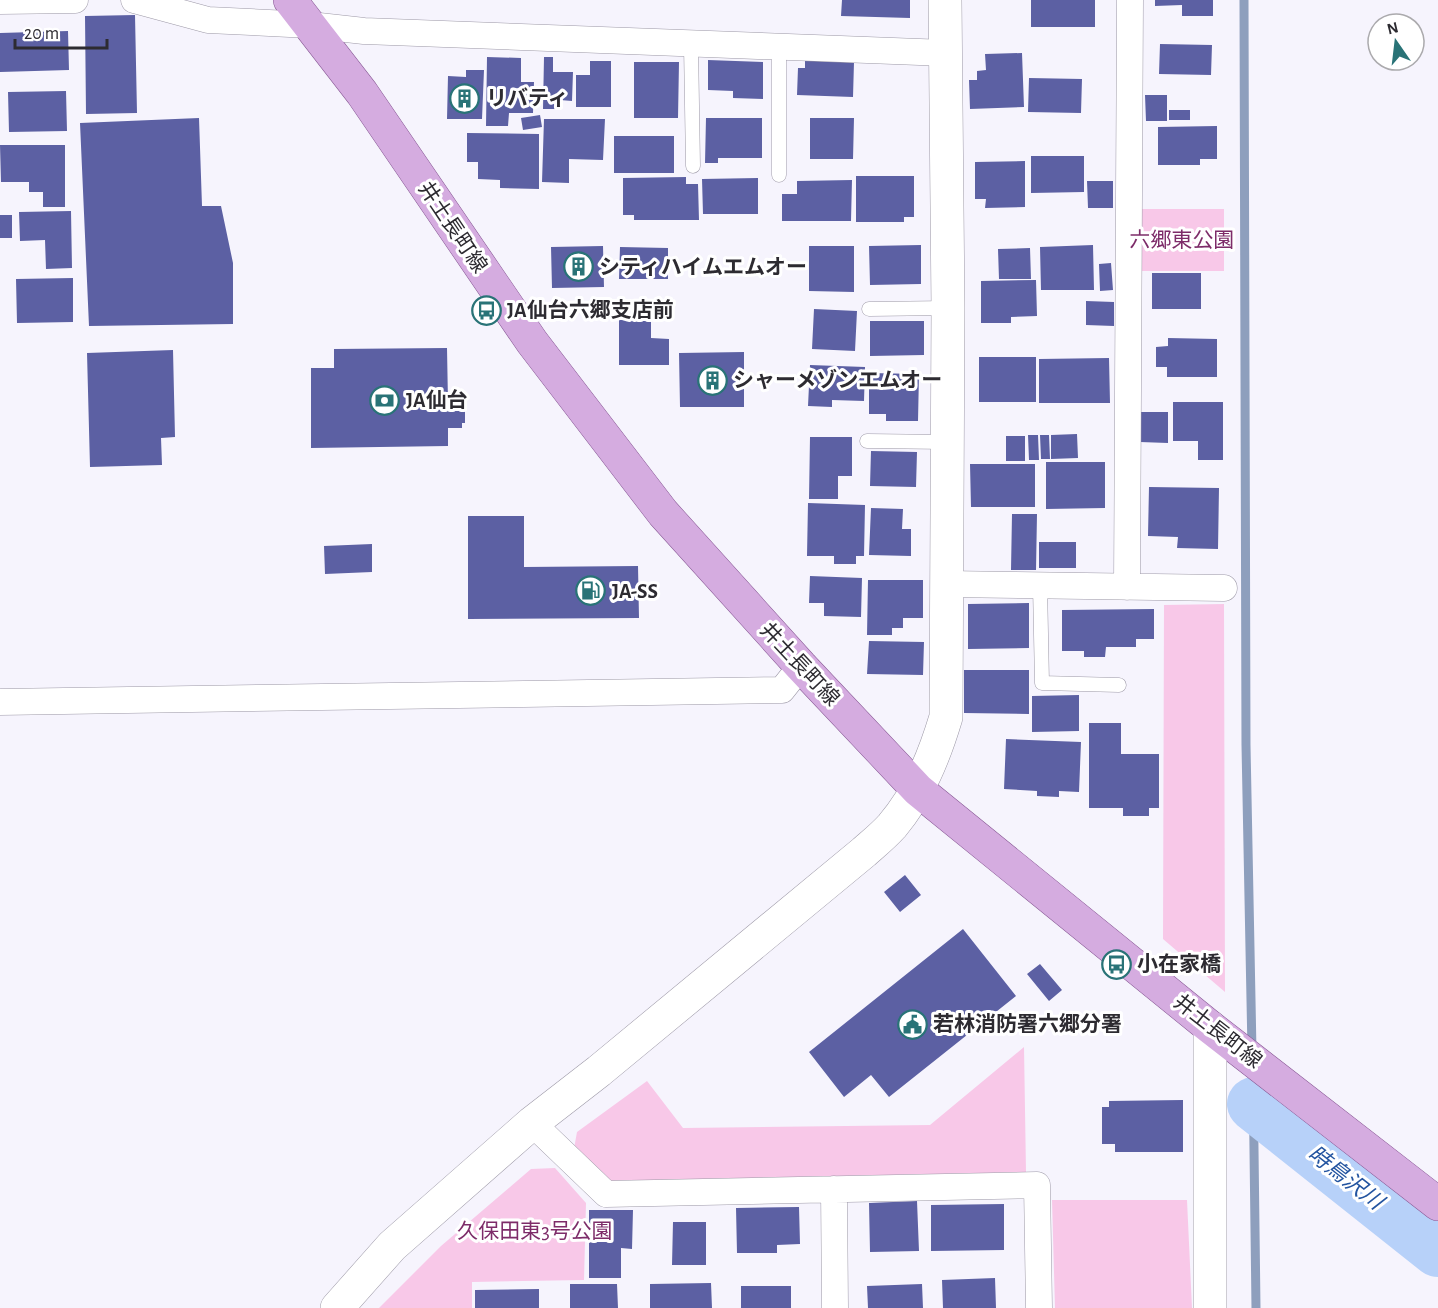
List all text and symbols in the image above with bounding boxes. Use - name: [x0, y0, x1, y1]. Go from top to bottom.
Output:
- scale bar: [15, 12, 106, 50]
- north arrow: [1366, 12, 1426, 72]
- text: N: [1385, 19, 1400, 38]
- text: 20 m: [24, 25, 59, 43]
- building icon: リバティ: [449, 82, 481, 114]
- place label: リバティ: [486, 87, 569, 109]
- street label: 井土長町線: [415, 177, 491, 277]
- park label: 六郷東公園: [1130, 229, 1235, 251]
- building icon: シティハイムエムオー: [562, 251, 594, 283]
- place label: シティハイムエムオー: [599, 256, 807, 278]
- bus stop icon: JA仙台六郷支店前: [470, 294, 502, 326]
- place label: JA仙台六郷支店前: [507, 298, 674, 321]
- building icon: シャーメゾンエムオー: [696, 364, 728, 396]
- place label: シャーメゾンエムオー: [733, 368, 942, 391]
- bank icon: JA仙台: [369, 384, 401, 416]
- place label: JA仙台: [406, 389, 468, 411]
- fuel station icon: JA-SS: [575, 575, 607, 607]
- place label: JA-SS: [612, 581, 658, 602]
- street label: 井土長町線: [756, 618, 844, 710]
- bus stop icon: 小在家橋: [1100, 948, 1132, 980]
- place label: 小在家橋: [1137, 953, 1221, 975]
- street label: 井土長町線: [1170, 990, 1266, 1072]
- public building icon: 若林消防署六郷分署: [896, 1008, 928, 1040]
- place label: 若林消防署六郷分署: [933, 1013, 1122, 1035]
- water label: 時鳥沢川: [1304, 1141, 1389, 1215]
- park label: 久保田東3号公園: [457, 1220, 613, 1242]

